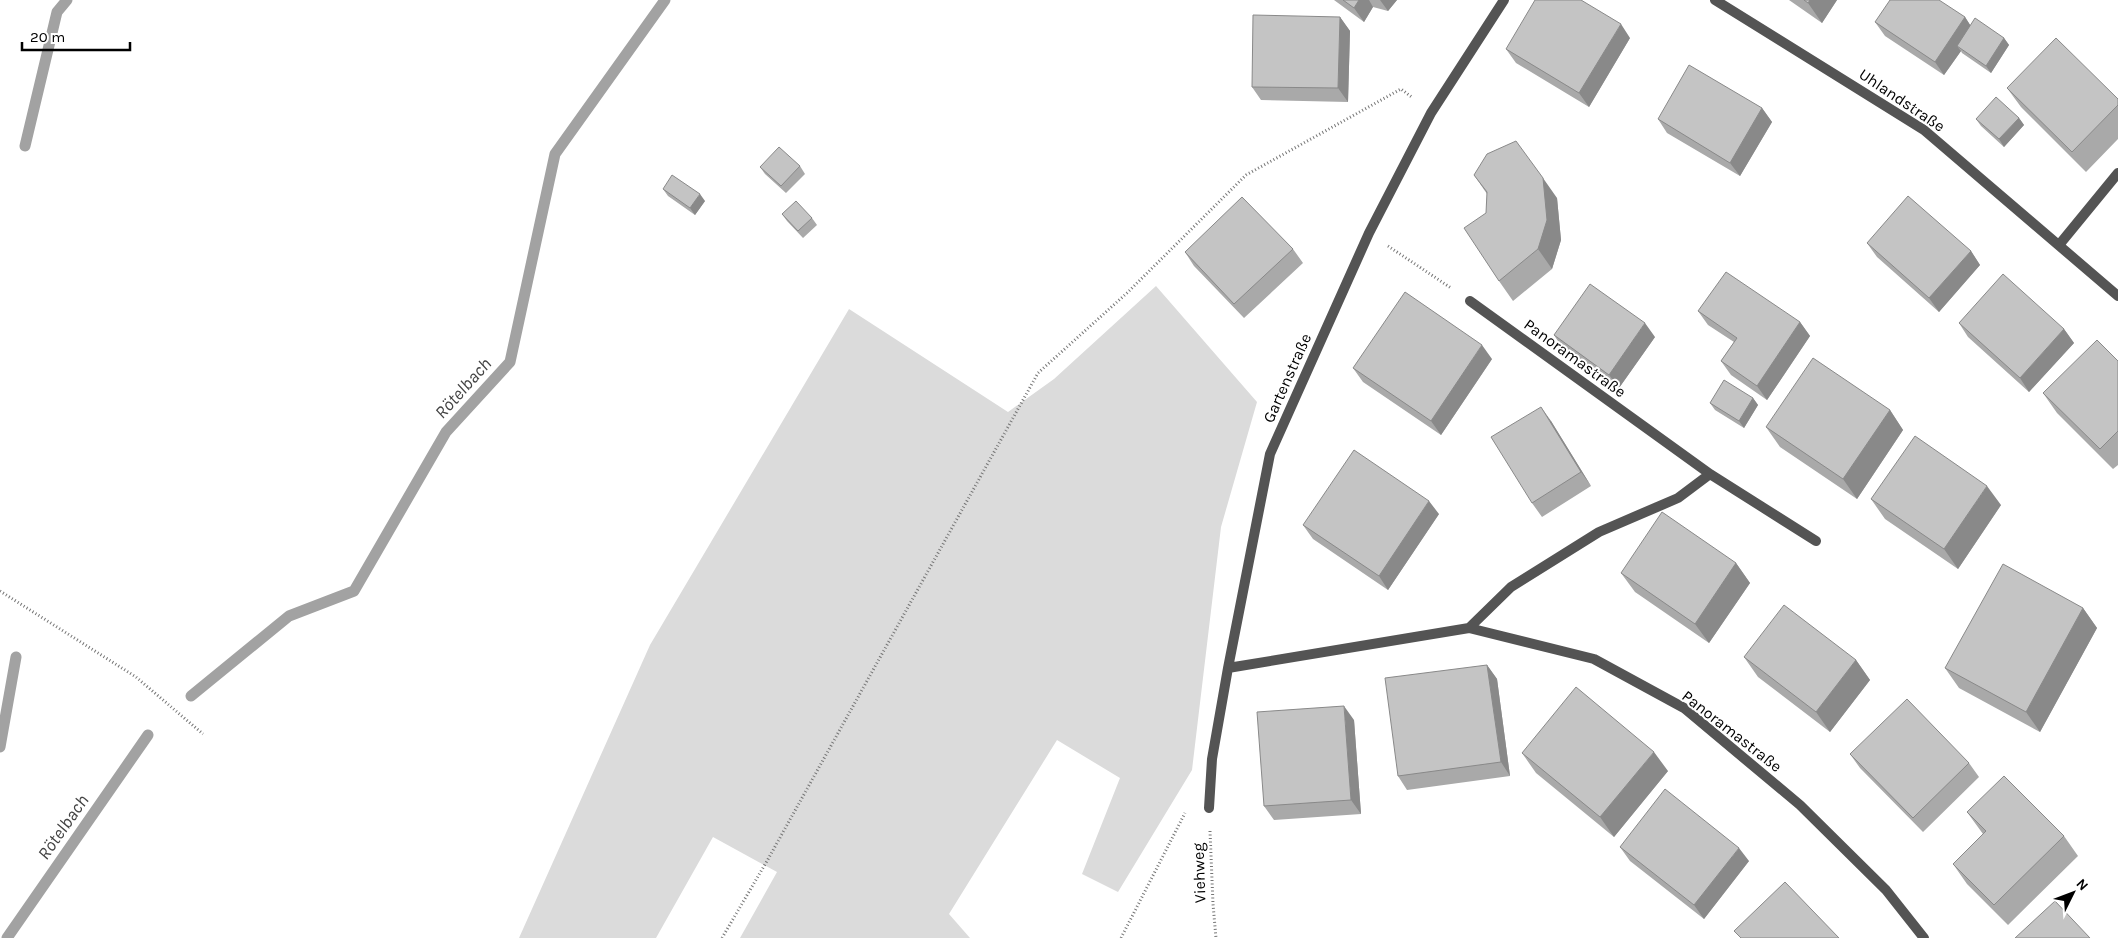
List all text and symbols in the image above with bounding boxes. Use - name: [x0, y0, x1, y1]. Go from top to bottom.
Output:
- scale bar: [22, 20, 130, 52]
- text: 20 m: [30, 28, 65, 46]
- street label: Uhlandstraße: [1855, 64, 1949, 136]
- street label: Panoramastraße: [1520, 315, 1630, 401]
- street label: Gartenstraße: [1259, 330, 1315, 426]
- water label: Rötelbach: [430, 353, 496, 423]
- street label: Panoramastraße: [1678, 686, 1786, 776]
- water label: Rötelbach: [33, 790, 93, 864]
- street label: Viehweg: [1188, 842, 1210, 904]
- north arrow: [2048, 868, 2098, 918]
- text: N: [2073, 875, 2092, 894]

